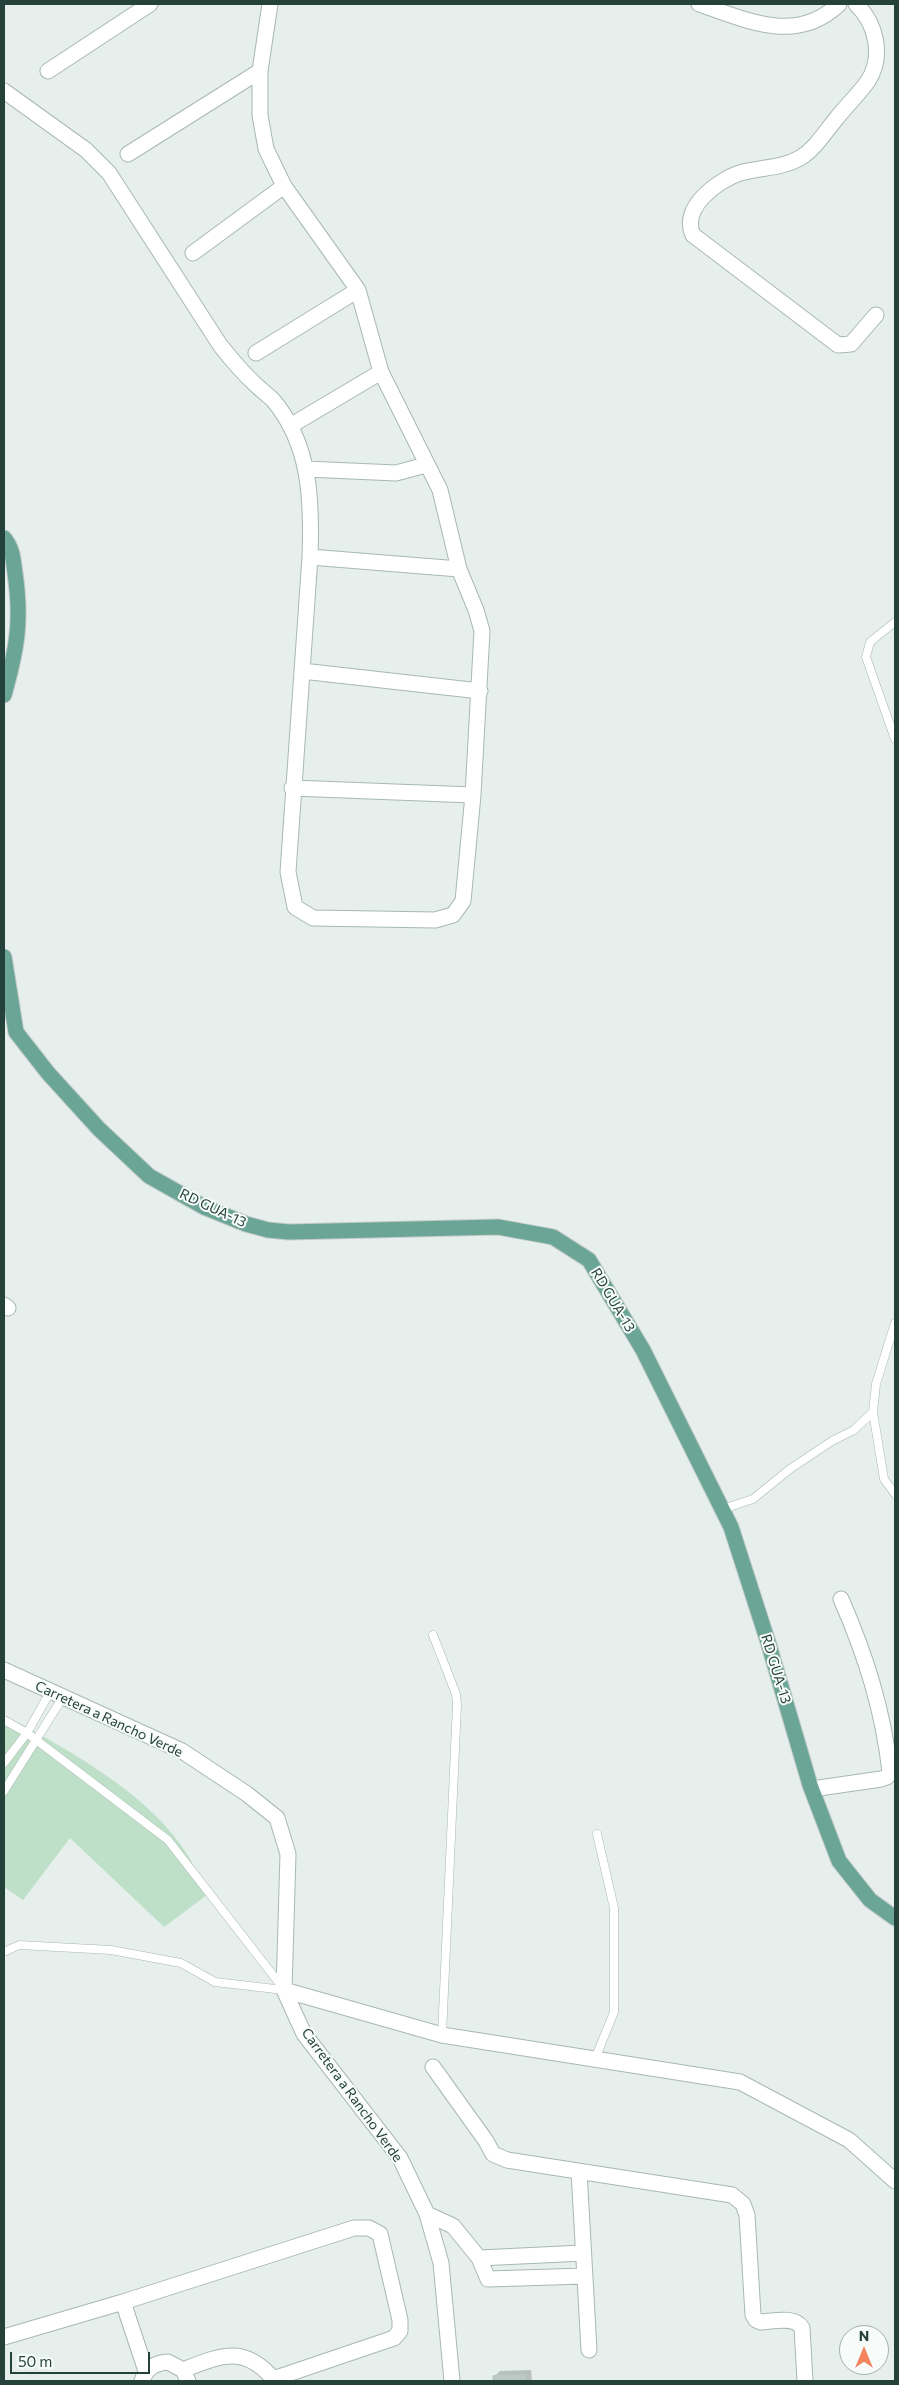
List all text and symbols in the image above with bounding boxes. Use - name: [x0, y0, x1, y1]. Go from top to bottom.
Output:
- street label: RD GUA-13: [177, 1185, 249, 1231]
- street label: RD GUA-13: [587, 1265, 639, 1335]
- street label: RD GUA-13: [757, 1632, 795, 1706]
- street label: Carretera a Rancho Verde: [32, 1677, 186, 1761]
- street label: Carretera a Rancho Verde: [298, 2025, 406, 2165]
- north arrow: [839, 2325, 889, 2375]
- text: N: [859, 2327, 869, 2344]
- scale bar: [12, 2342, 152, 2374]
- text: 50 m: [18, 2352, 52, 2370]

